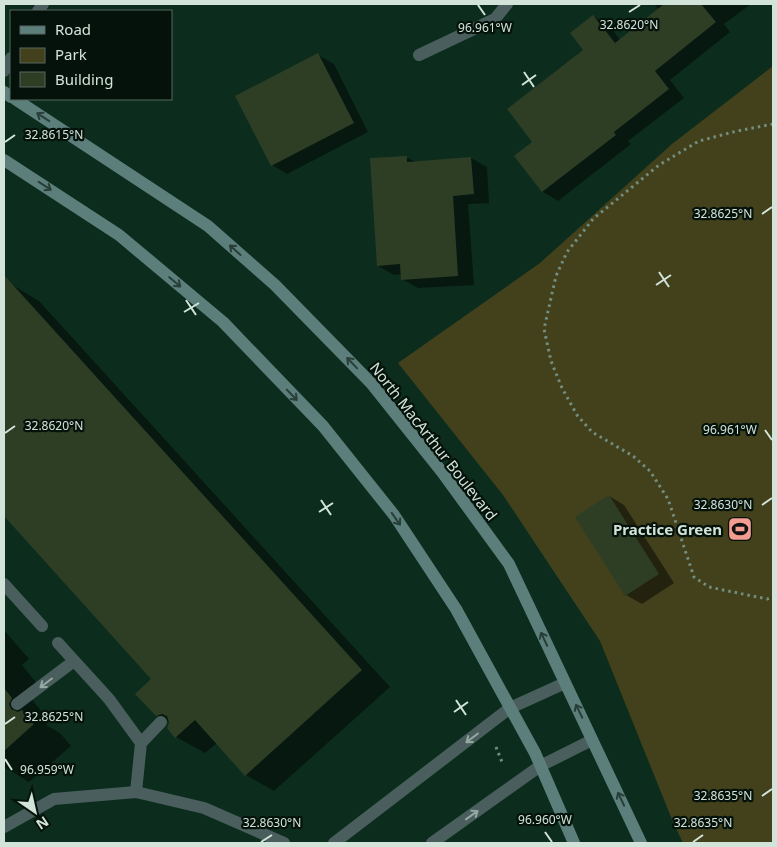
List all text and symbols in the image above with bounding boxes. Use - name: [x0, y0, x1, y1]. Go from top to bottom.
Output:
- legend: [10, 10, 172, 100]
- text: 32.8620°N: [600, 16, 658, 33]
- text: Road: [55, 19, 91, 39]
- text: 96.961°W: [458, 19, 512, 36]
- text: Park: [55, 44, 87, 64]
- text: Building: [55, 69, 113, 89]
- one-way arrow: [36, 111, 50, 121]
- text: 32.8615°N: [25, 126, 83, 143]
- one-way arrow: [37, 182, 51, 192]
- text: 32.8625°N: [694, 205, 752, 222]
- one-way arrow: [229, 244, 242, 256]
- one-way arrow: [169, 277, 182, 288]
- one-way arrow: [346, 357, 358, 370]
- street label: North MacArthur Boulevard: [366, 358, 502, 524]
- one-way arrow: [286, 388, 298, 400]
- text: 32.8620°N: [25, 417, 83, 434]
- text: 96.961°W: [703, 421, 757, 438]
- text: 32.8630°N: [694, 496, 752, 513]
- one-way arrow: [391, 512, 401, 526]
- sports icon: Practice Green: [727, 516, 753, 542]
- place label: Practice Green: [613, 519, 722, 539]
- one-way arrow: [539, 631, 549, 646]
- one-way arrow: [39, 678, 53, 688]
- one-way arrow: [574, 704, 583, 719]
- text: 32.8625°N: [25, 708, 83, 725]
- one-way arrow: [465, 732, 478, 743]
- text: 96.959°W: [20, 761, 74, 778]
- north arrow: [10, 787, 60, 837]
- text: 32.8635°N: [694, 787, 752, 804]
- one-way arrow: [615, 792, 625, 807]
- one-way arrow: [465, 810, 479, 820]
- text: 96.960°W: [518, 811, 572, 828]
- text: N: [33, 812, 53, 834]
- text: 32.8630°N: [243, 814, 301, 831]
- text: 32.8635°N: [674, 814, 732, 831]

